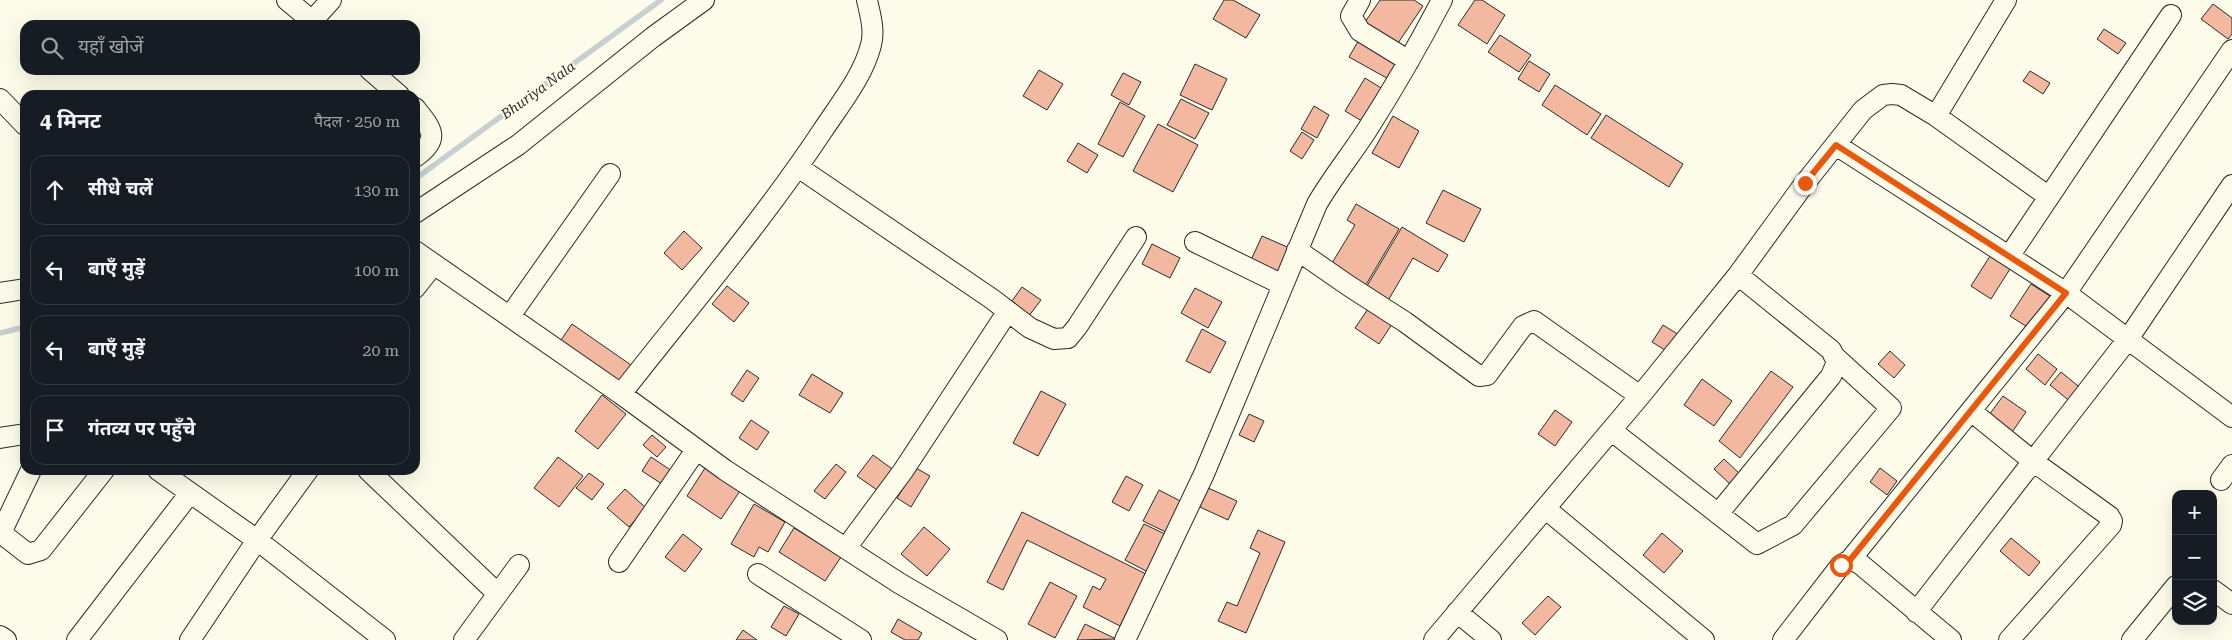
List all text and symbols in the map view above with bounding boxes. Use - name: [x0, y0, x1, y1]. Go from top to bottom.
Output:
- search box: [20, 20, 420, 75]
- icon: search: [38, 34, 66, 62]
- text: यहाँ खोजें: [78, 35, 143, 58]
- water label: Bhuriya Nala: [497, 58, 578, 123]
- text: 4 मिनट: [40, 109, 101, 133]
- text: पैदल · 250 m: [314, 112, 400, 131]
- route end: [1794, 172, 1817, 195]
- icon: ahead: [41, 176, 69, 204]
- text: सीधे चलें: [88, 177, 153, 200]
- text: 130 m: [353, 181, 399, 200]
- icon: left: [41, 256, 69, 284]
- text: बाएँ मुड़ें: [88, 257, 145, 280]
- text: 100 m: [353, 261, 399, 280]
- icon: left: [41, 336, 69, 364]
- text: बाएँ मुड़ें: [88, 337, 145, 360]
- text: 20 m: [362, 341, 399, 360]
- icon: arrive: [41, 416, 69, 444]
- text: गंतव्य पर पहुँचे: [88, 417, 195, 440]
- map controls: [2172, 490, 2217, 625]
- button: +: [2172, 490, 2217, 535]
- button: −: [2172, 535, 2217, 580]
- route start: [1830, 554, 1853, 577]
- button: layers: [2172, 580, 2217, 625]

